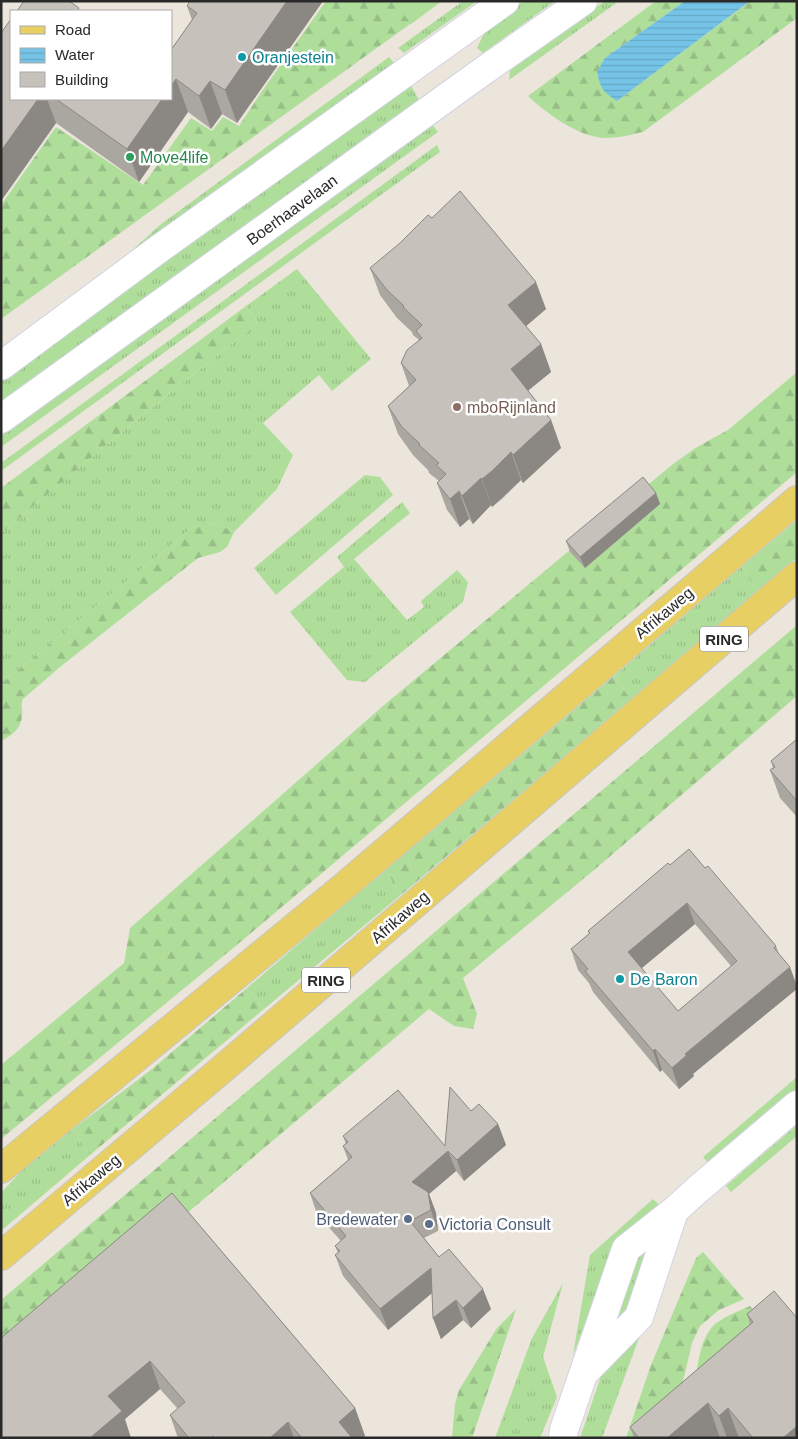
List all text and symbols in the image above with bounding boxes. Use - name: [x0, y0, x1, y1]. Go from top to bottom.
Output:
- legend: [10, 10, 172, 100]
- text: Road: [55, 21, 91, 38]
- text: Water: [55, 46, 94, 63]
- place label: Oranjestein: [252, 49, 334, 66]
- marker: Oranjestein: [236, 51, 248, 63]
- text: Building: [55, 71, 108, 88]
- place label: Move4life: [140, 149, 209, 166]
- marker: Move4life: [124, 151, 136, 163]
- street label: Boerhaavelaan: [243, 171, 341, 249]
- place label: mboRijnland: [467, 399, 556, 416]
- marker: mboRijnland: [451, 401, 463, 413]
- street label: Afrikaweg: [632, 584, 696, 642]
- road number: RING: [700, 626, 748, 652]
- street label: Afrikaweg: [368, 888, 432, 946]
- road number: RING: [302, 968, 350, 992]
- place label: De Baron: [630, 971, 698, 988]
- marker: De Baron: [614, 973, 626, 985]
- street label: Afrikaweg: [59, 1151, 123, 1209]
- place label: Bredewater: [316, 1211, 399, 1228]
- marker: Bredewater: [402, 1213, 414, 1225]
- place label: Victoria Consult: [439, 1216, 551, 1233]
- marker: Victoria Consult: [423, 1218, 435, 1230]

